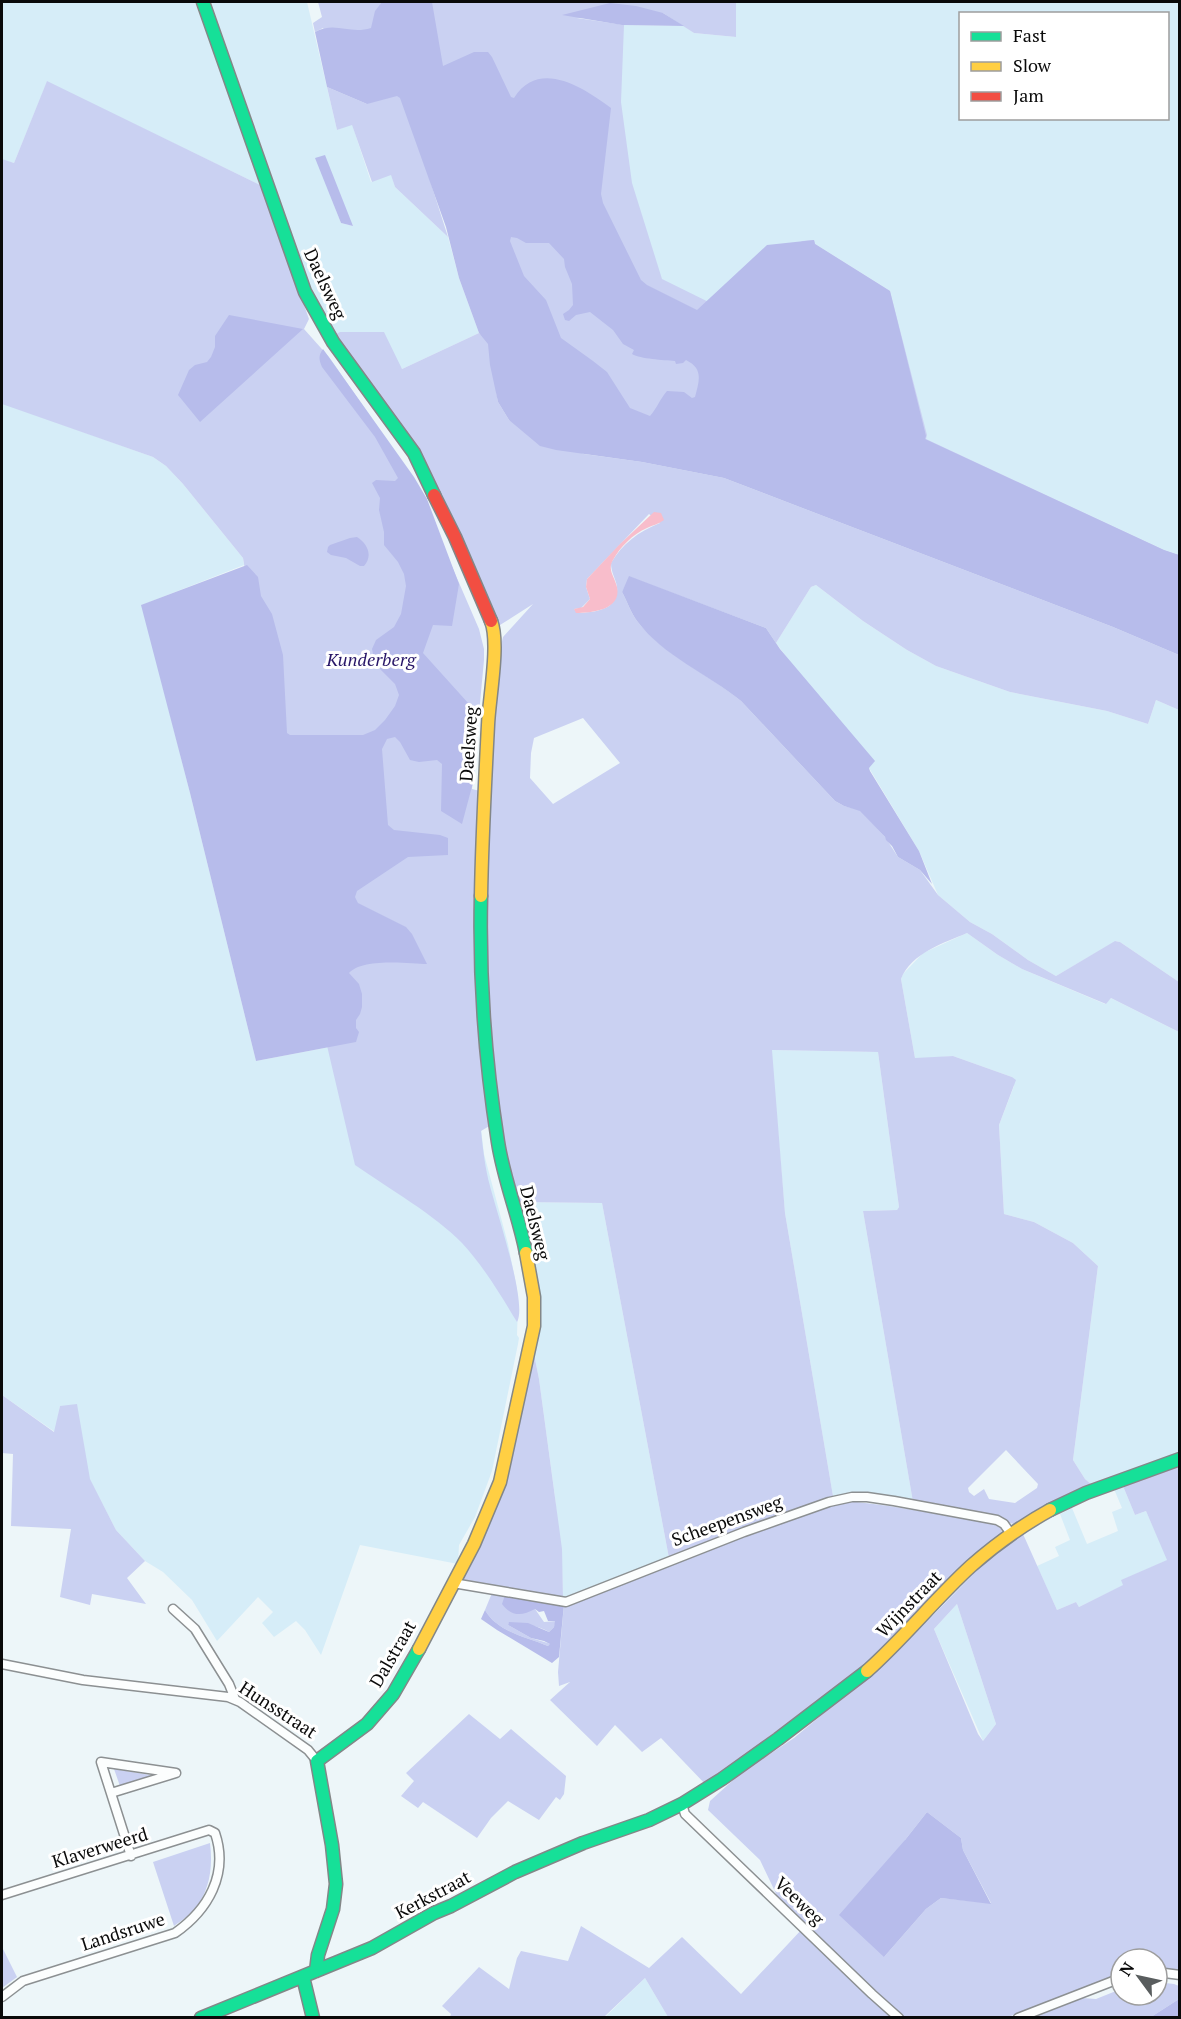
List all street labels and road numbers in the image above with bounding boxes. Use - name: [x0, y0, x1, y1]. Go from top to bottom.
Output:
- street label: Daelsweg: [299, 244, 353, 323]
- street label: Daelsweg: [453, 705, 483, 782]
- street label: Daelsweg: [515, 1183, 557, 1263]
- street label: Scheepensweg: [668, 1489, 786, 1551]
- street label: Wijnstraat: [870, 1564, 946, 1642]
- street label: Dalstraat: [363, 1615, 421, 1691]
- street label: Hunsstraat: [235, 1675, 322, 1743]
- street label: Klaverweerd: [49, 1821, 151, 1873]
- street label: Kerkstraat: [391, 1864, 475, 1924]
- street label: Veeweg: [770, 1871, 830, 1930]
- street label: Landsruwe: [78, 1906, 168, 1956]

